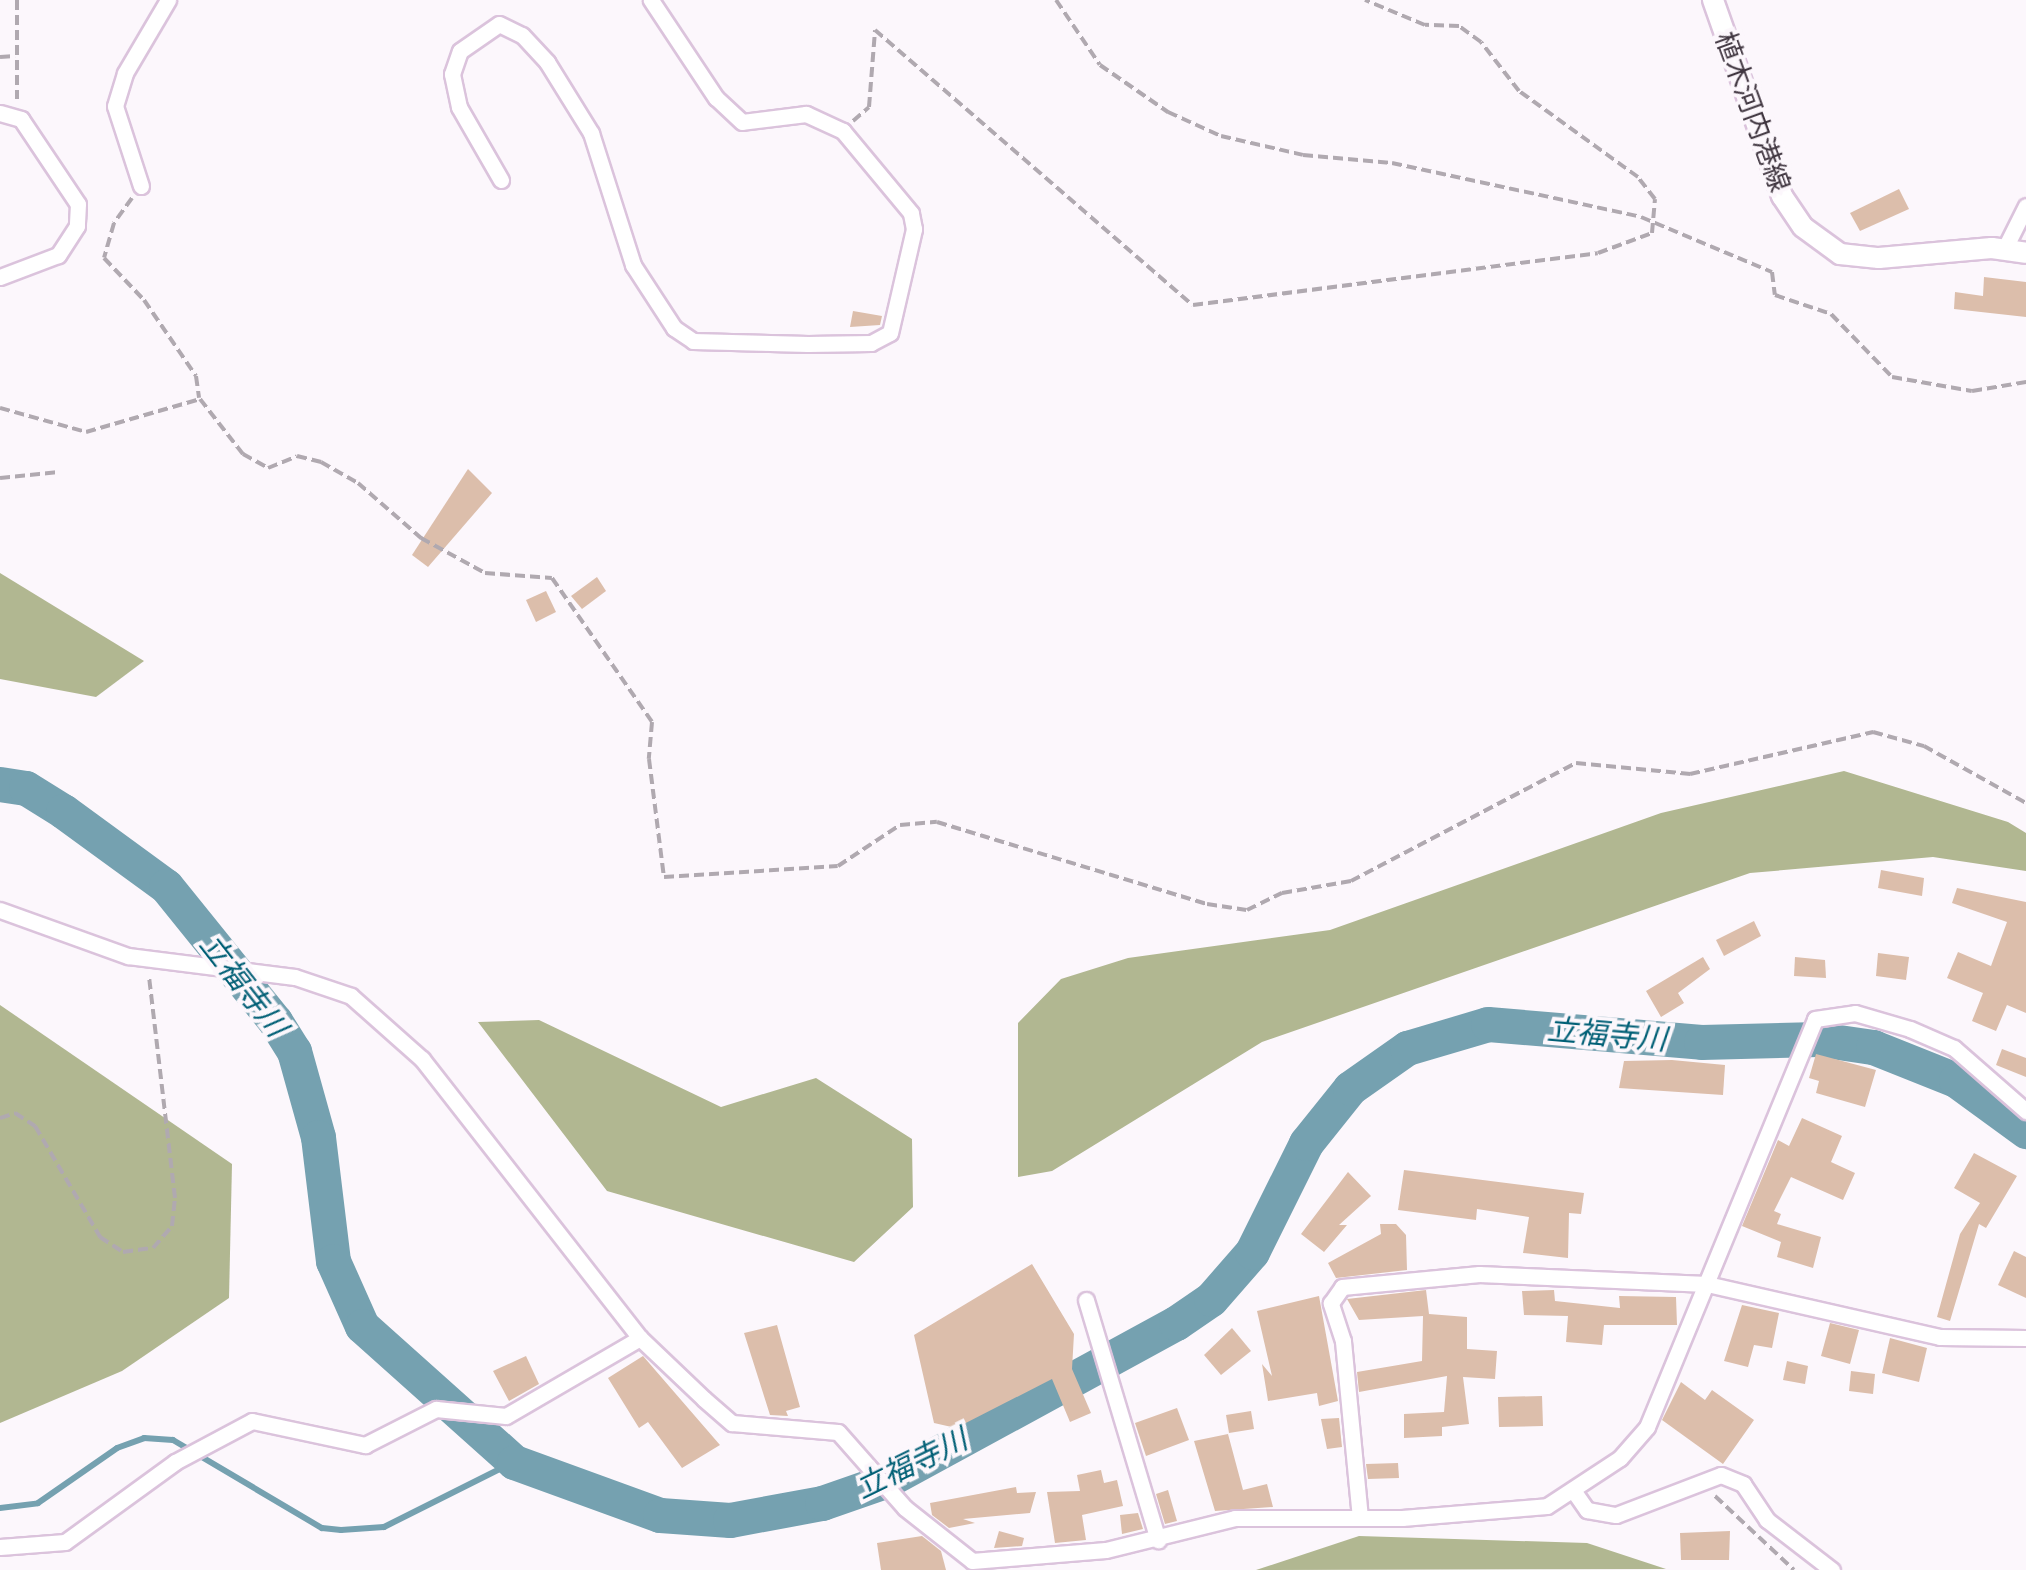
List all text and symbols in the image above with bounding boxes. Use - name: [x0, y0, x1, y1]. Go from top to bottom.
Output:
- street label: 植木河内港線: [1708, 27, 1798, 197]
- water label: 立福寺川: [193, 927, 295, 1043]
- water label: 立福寺川: [1546, 1011, 1668, 1057]
- water label: 立福寺川: [849, 1421, 973, 1505]

